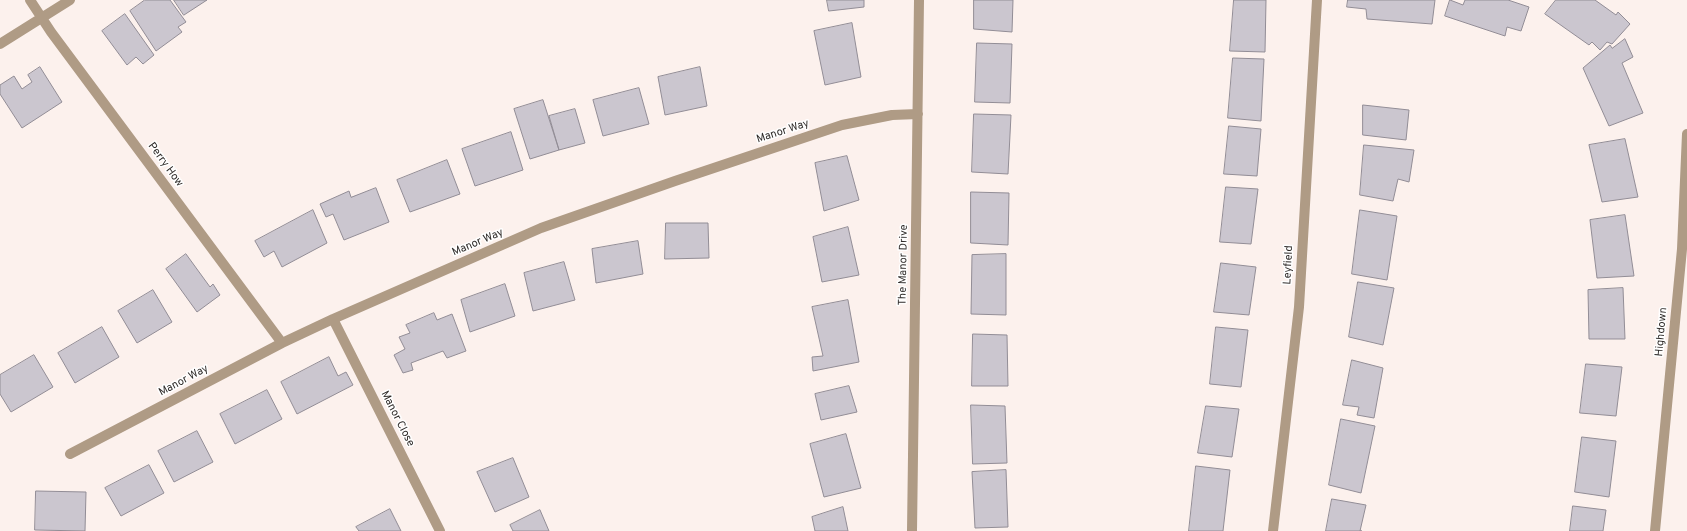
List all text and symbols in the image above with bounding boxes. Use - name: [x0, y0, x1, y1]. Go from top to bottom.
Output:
- street label: Manor Way: [755, 117, 811, 147]
- street label: Perry How: [144, 140, 186, 190]
- street label: The Manor Drive: [897, 224, 911, 306]
- street label: Manor Way: [450, 226, 506, 260]
- street label: Leyfield: [1281, 245, 1297, 285]
- street label: Highdown: [1653, 307, 1671, 357]
- street label: Manor Way: [157, 362, 211, 400]
- street label: Manor Close: [377, 389, 417, 449]

